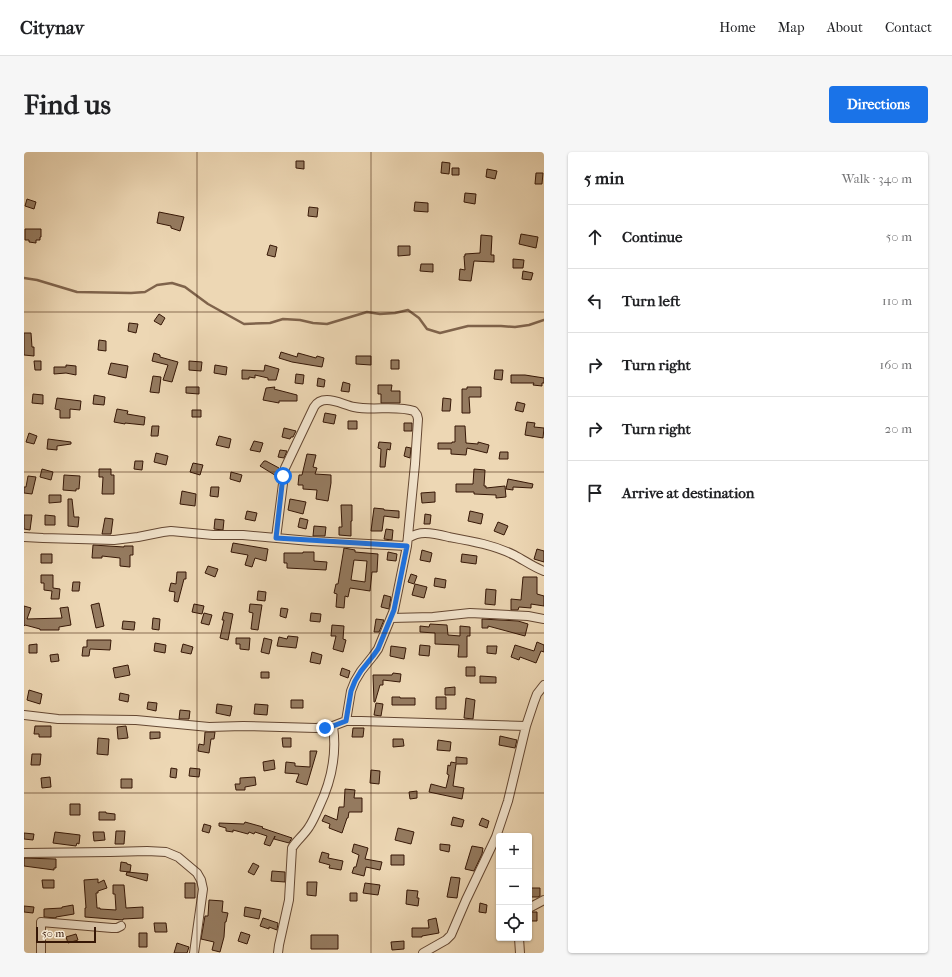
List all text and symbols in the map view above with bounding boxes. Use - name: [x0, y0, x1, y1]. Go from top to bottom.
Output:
- text: Citynav: [20, 17, 84, 39]
- text: Home: [719, 19, 756, 36]
- text: Map: [778, 19, 805, 36]
- text: About: [827, 19, 863, 36]
- text: Contact: [885, 19, 932, 36]
- button: Directions: [829, 86, 928, 123]
- text: Find us: [24, 88, 111, 121]
- text: 5 min: [584, 168, 624, 188]
- text: Walk · 340 m: [842, 171, 912, 186]
- icon: ahead: [584, 226, 606, 248]
- text: Continue: [622, 228, 682, 246]
- text: 50 m: [886, 229, 912, 244]
- icon: left: [584, 290, 606, 312]
- text: Turn left: [622, 292, 680, 310]
- text: 110 m: [882, 293, 912, 308]
- icon: right: [584, 354, 606, 376]
- text: Turn right: [622, 356, 691, 374]
- text: 160 m: [880, 357, 912, 372]
- icon: right: [584, 418, 606, 440]
- text: Turn right: [622, 420, 691, 438]
- text: 20 m: [885, 421, 912, 436]
- route start: [274, 467, 292, 485]
- icon: arrive: [584, 482, 606, 504]
- text: Arrive at destination: [622, 484, 754, 502]
- route end: [316, 719, 334, 737]
- map controls: [496, 833, 532, 941]
- button: +: [496, 833, 532, 869]
- button: −: [496, 869, 532, 905]
- button: locate: [496, 905, 532, 941]
- scale bar: [36, 925, 96, 944]
- text: 50 m: [42, 927, 64, 940]

